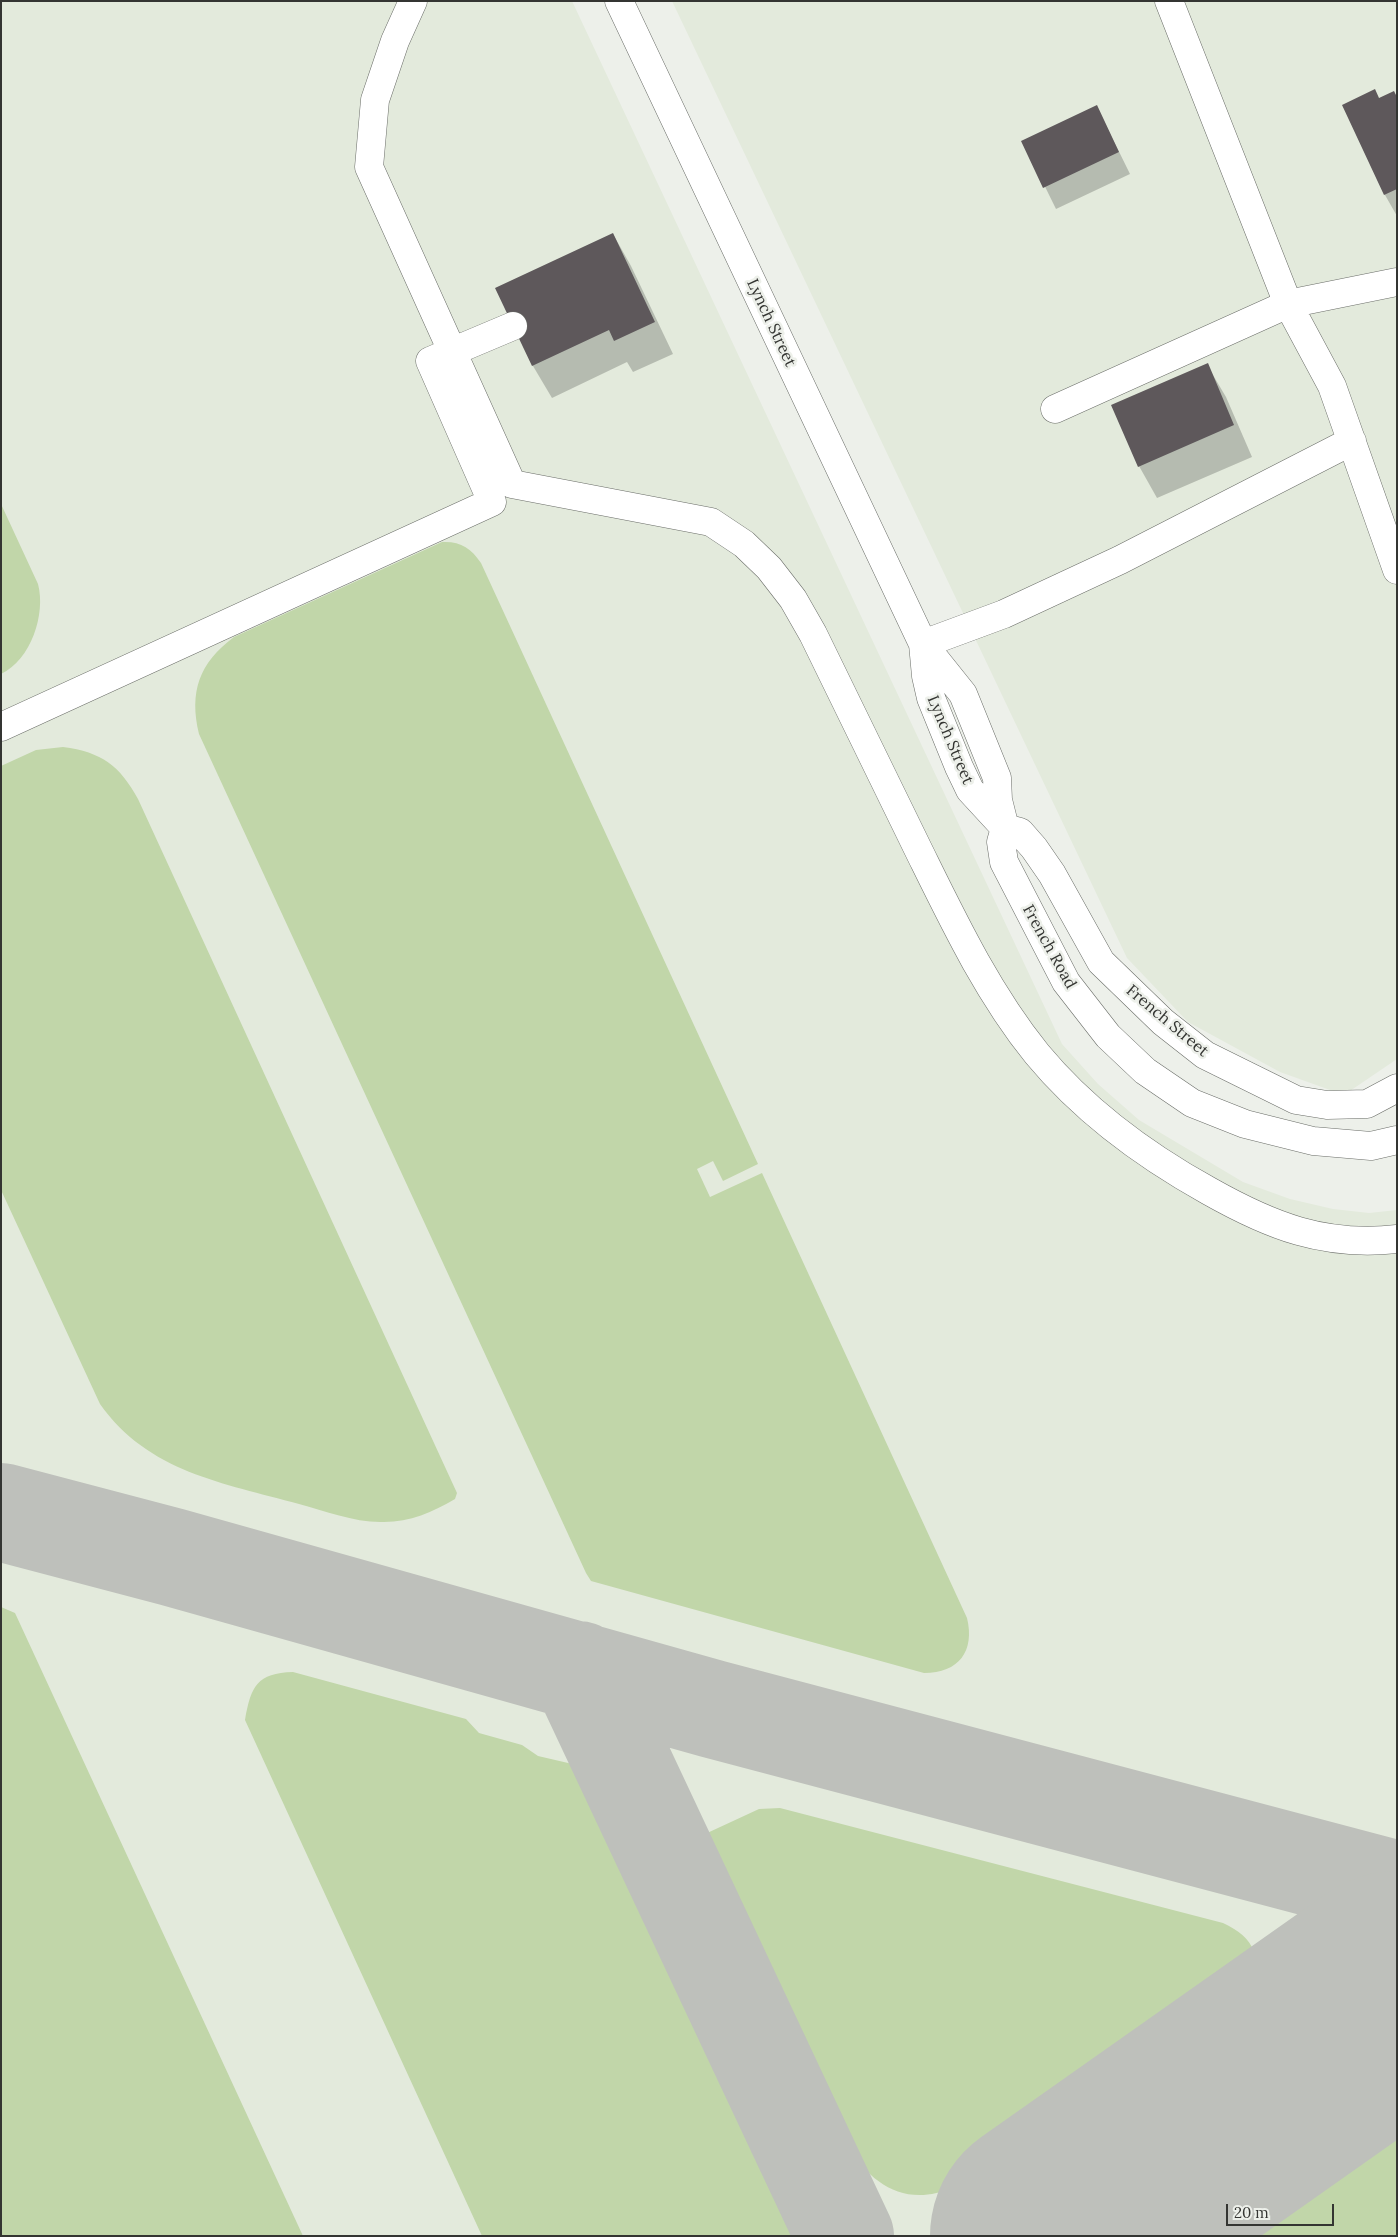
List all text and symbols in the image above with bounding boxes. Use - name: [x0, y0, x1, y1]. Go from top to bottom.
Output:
- street label: Lynch Street: [742, 276, 800, 370]
- street label: Lynch Street: [923, 693, 977, 787]
- street label: French Road: [1018, 902, 1080, 992]
- street label: French Street: [1122, 981, 1212, 1061]
- scale bar: [1228, 2194, 1336, 2226]
- text: 20 m: [1234, 2203, 1269, 2222]

